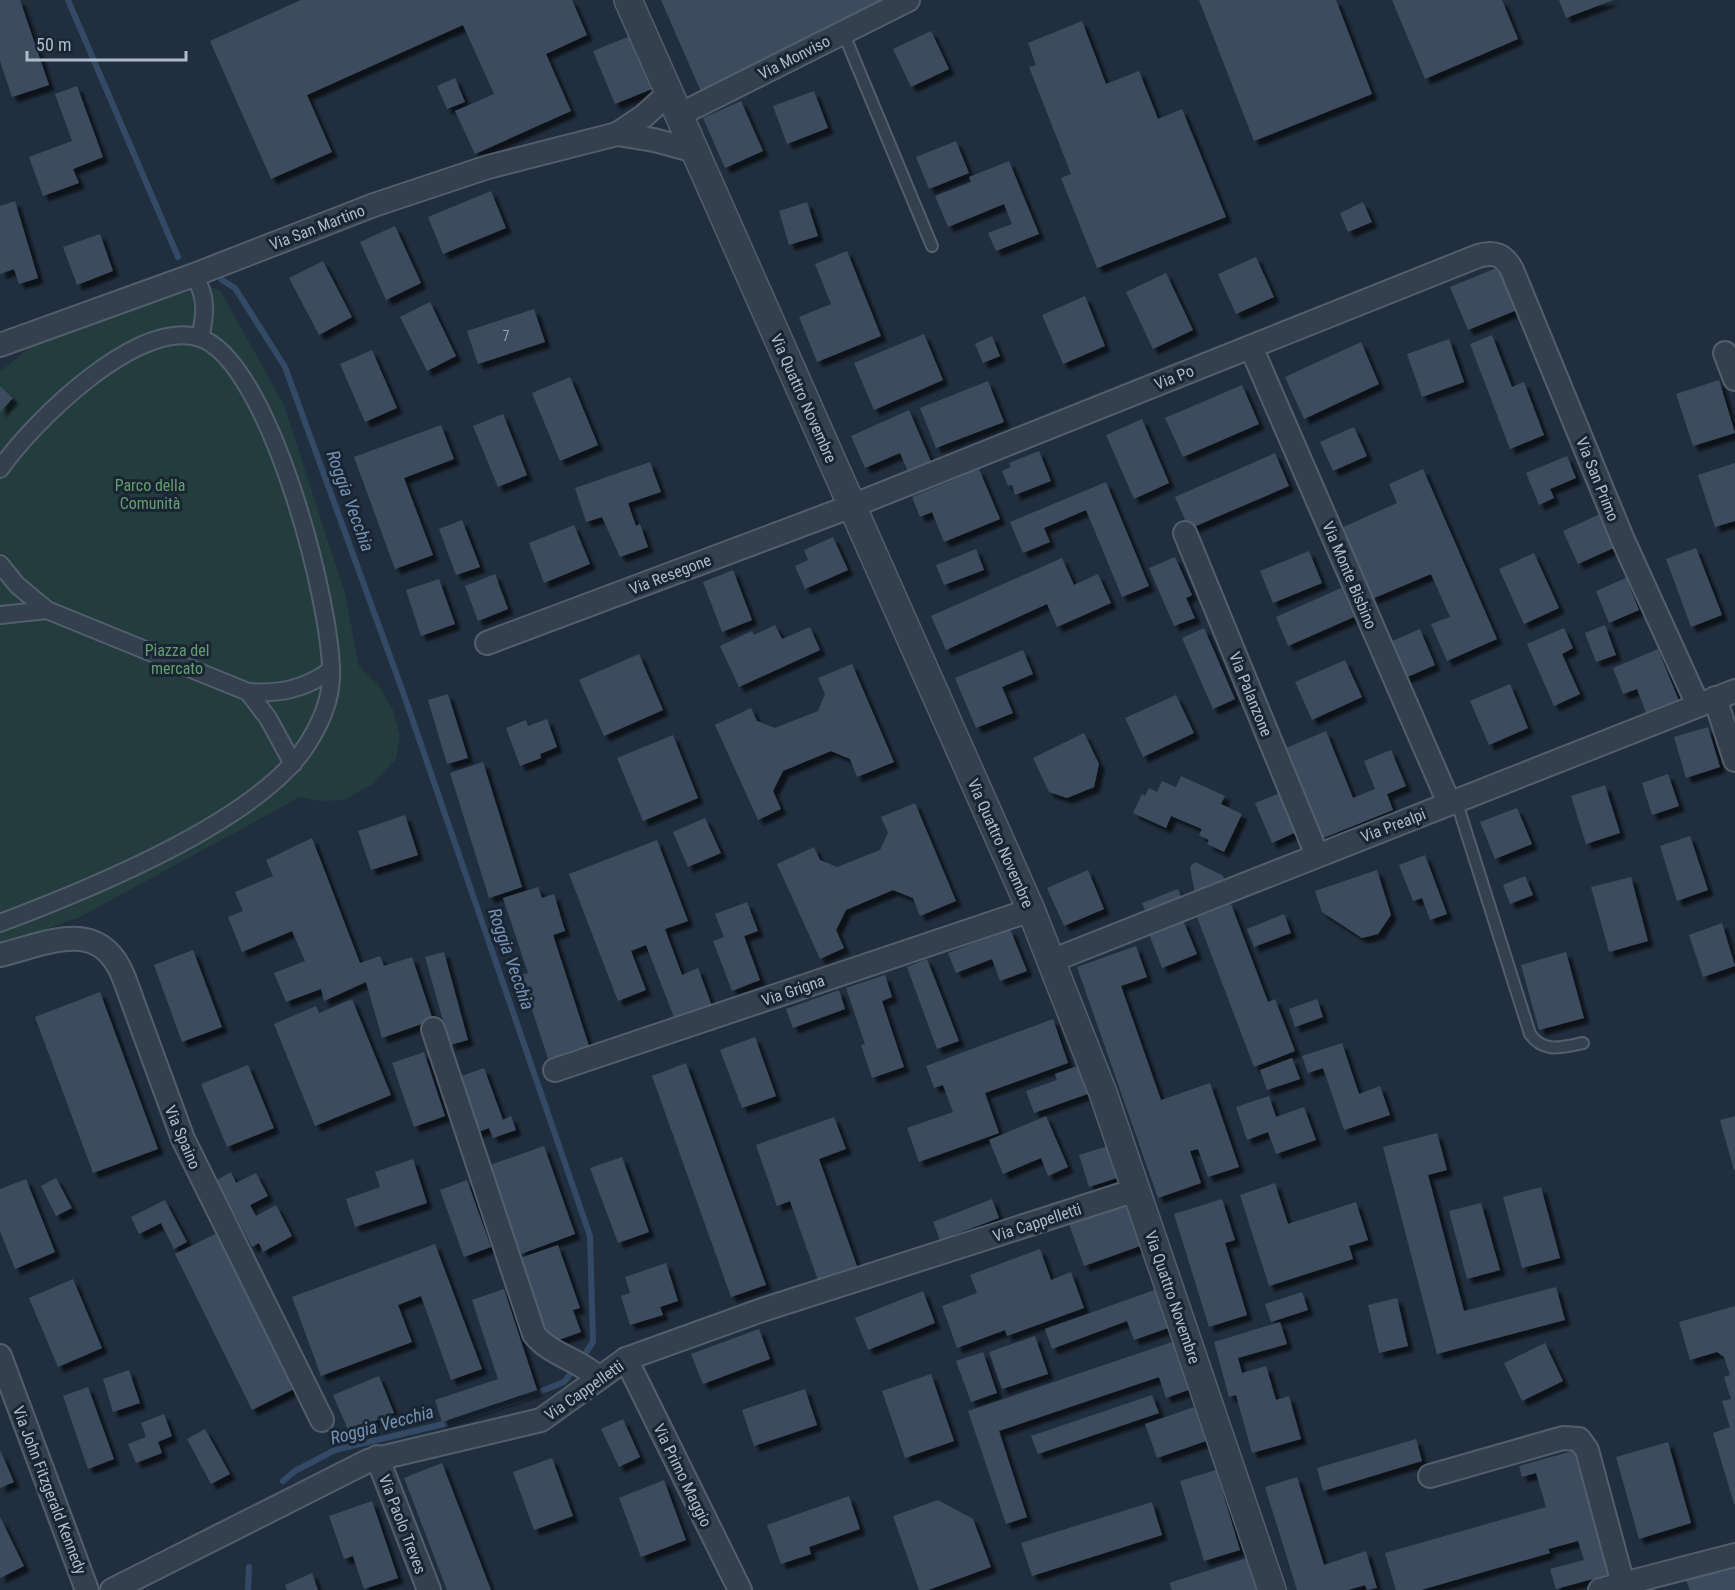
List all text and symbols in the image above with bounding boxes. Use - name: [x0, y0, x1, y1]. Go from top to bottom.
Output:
- scale bar: [27, 24, 186, 62]
- street label: Via Monviso: [755, 31, 833, 84]
- text: 50 m: [36, 34, 71, 55]
- street label: Via San Martino: [267, 201, 368, 254]
- house number: 7: [503, 328, 510, 344]
- street label: Via Quattro Novembre: [767, 331, 841, 466]
- street label: Via Po: [1152, 361, 1197, 394]
- street label: Via San Primo: [1572, 434, 1623, 524]
- water label: Roggia Vecchia: [322, 447, 379, 554]
- park label: Parco della Comunità: [115, 476, 185, 513]
- street label: Via Monte Bisbino: [1318, 519, 1381, 632]
- street label: Via Resegone: [627, 550, 714, 599]
- park label: Piazza del mercato: [145, 641, 209, 678]
- street label: Via Palanzone: [1225, 649, 1276, 739]
- street label: Via Quattro Novembre: [964, 776, 1038, 911]
- street label: Via Prealpi: [1358, 804, 1428, 847]
- water label: Roggia Vecchia: [484, 905, 539, 1012]
- street label: Via Grigna: [759, 971, 827, 1010]
- street label: Via Spaino: [161, 1103, 204, 1172]
- street label: Via Cappelletti: [990, 1199, 1084, 1246]
- street label: Via Quattro Novembre: [1141, 1228, 1204, 1366]
- street label: Via Cappelletti: [541, 1356, 627, 1425]
- water label: Roggia Vecchia: [328, 1401, 436, 1448]
- street label: Via John Fitzgerald Kennedy: [9, 1403, 90, 1577]
- street label: Via Primo Maggio: [649, 1421, 716, 1530]
- street label: Via Paolo Treves: [375, 1472, 430, 1577]

